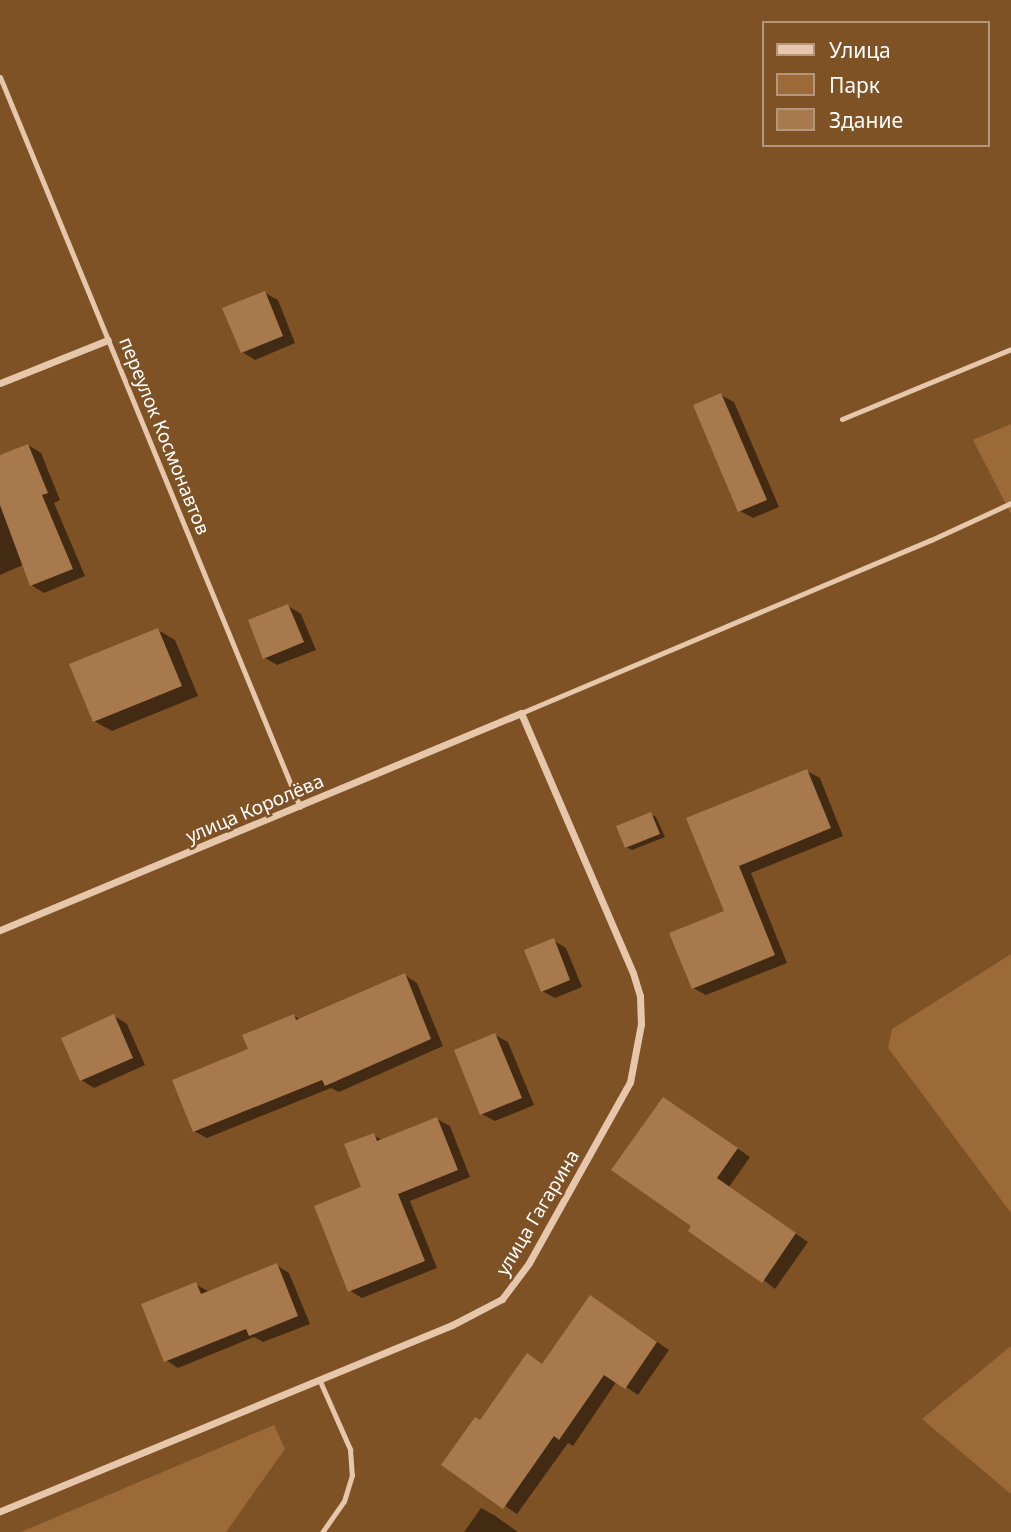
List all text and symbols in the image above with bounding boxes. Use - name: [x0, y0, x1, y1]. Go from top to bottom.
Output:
- legend: [762, 21, 990, 147]
- text: Улица: [829, 36, 891, 64]
- text: Парк: [829, 71, 880, 99]
- text: Здание: [829, 106, 903, 134]
- street label: переулок Космонавтов: [114, 334, 214, 538]
- street label: улица Королёва: [183, 770, 327, 848]
- street label: улица Гагарина: [491, 1146, 585, 1280]

